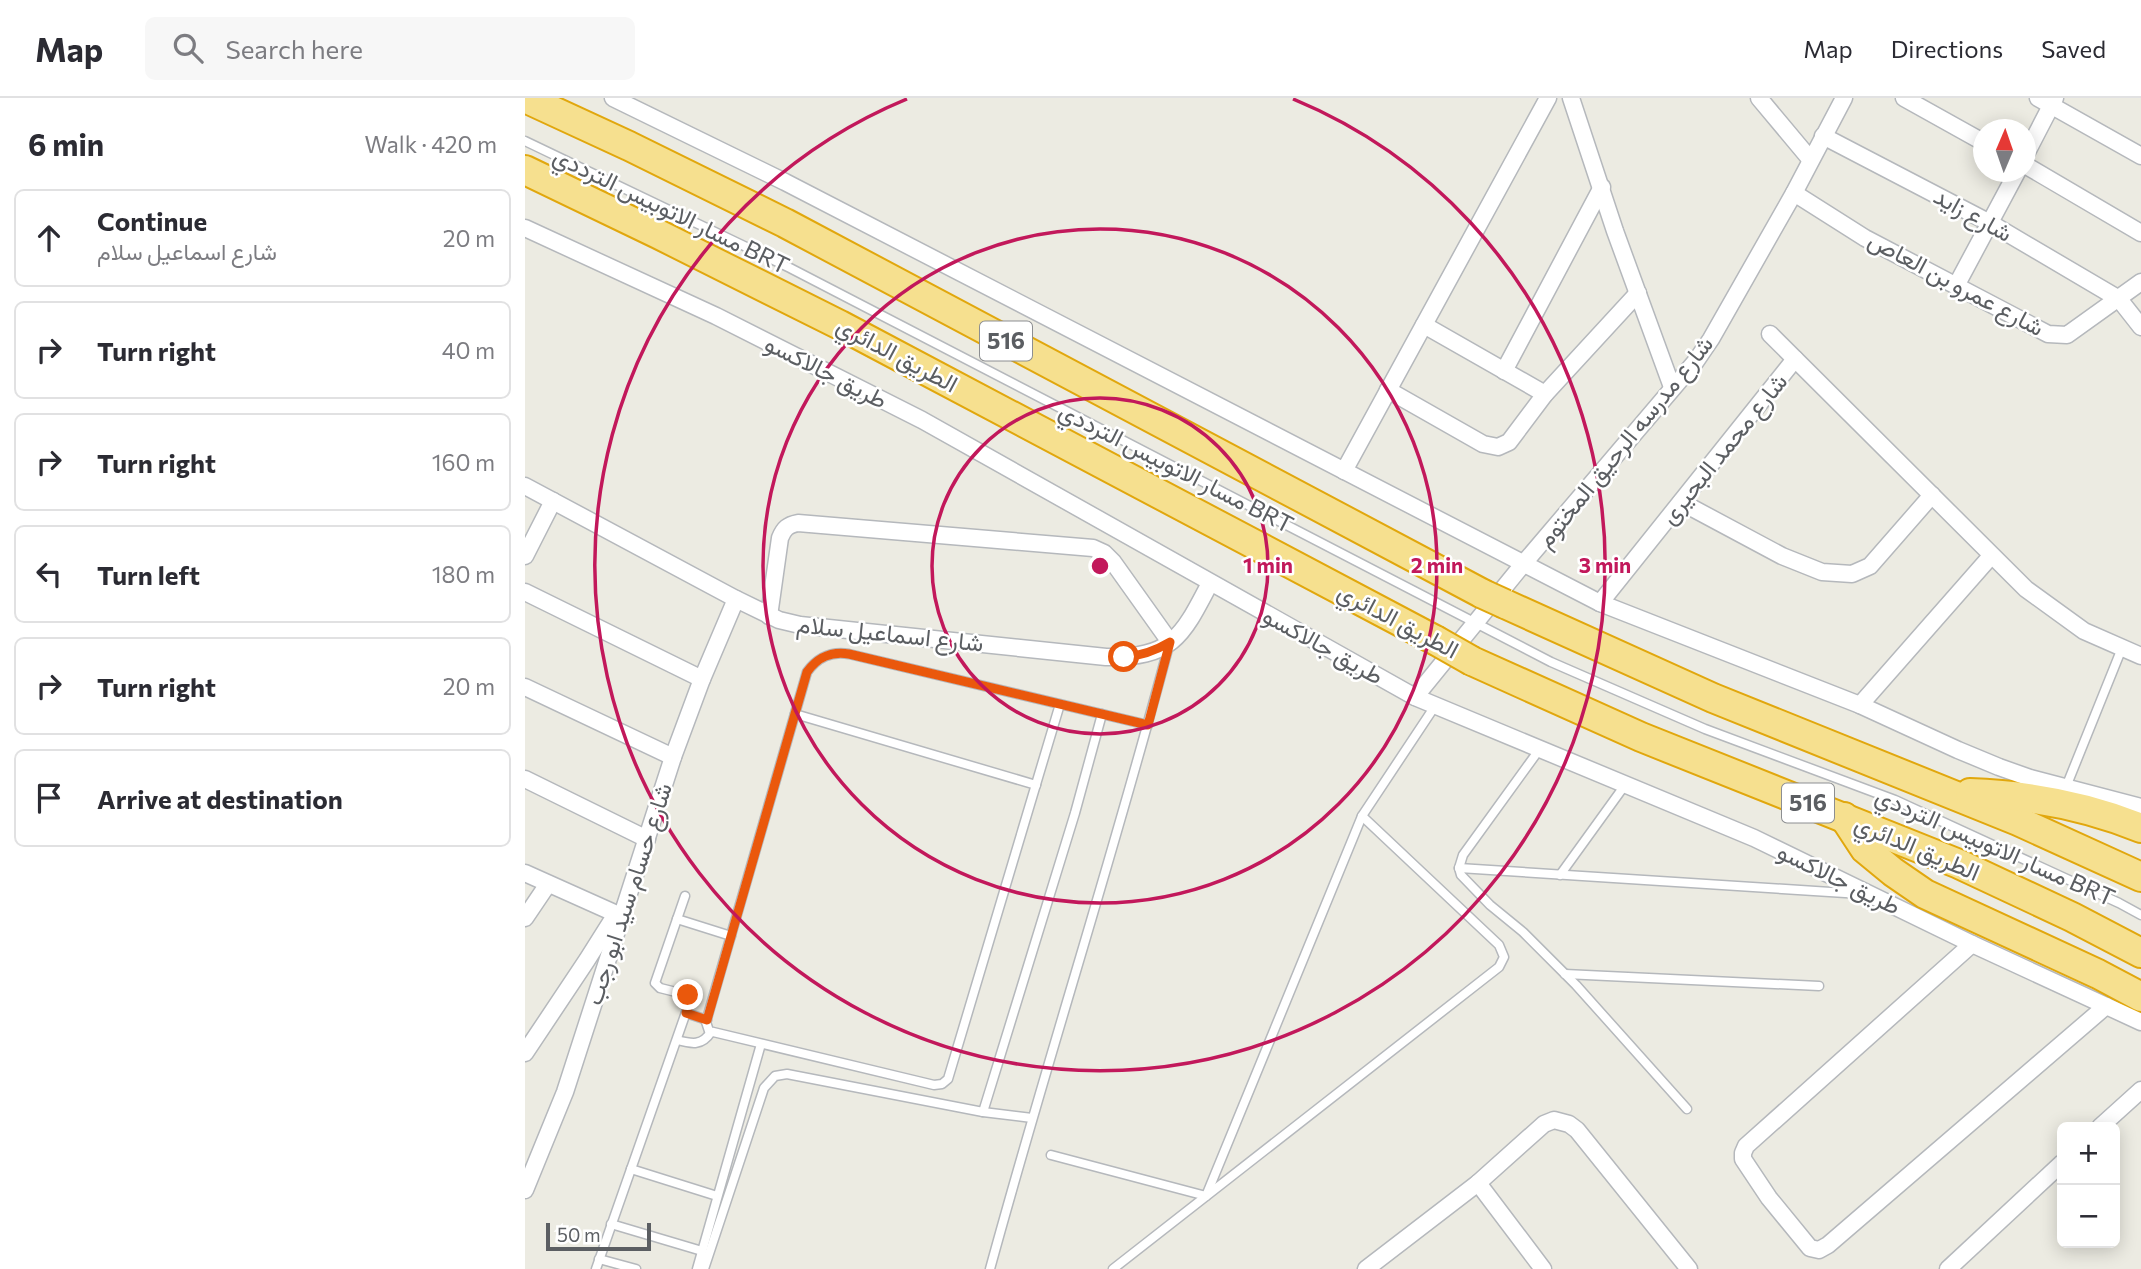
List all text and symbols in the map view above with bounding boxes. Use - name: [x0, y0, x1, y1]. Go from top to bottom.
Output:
- search box: [145, 17, 635, 80]
- text: Map: [35, 28, 103, 69]
- icon: search: [169, 29, 207, 67]
- text: Search here: [225, 33, 363, 64]
- text: Map: [1803, 34, 1853, 63]
- text: Directions: [1891, 34, 2003, 63]
- text: Saved: [2041, 34, 2106, 63]
- north arrow: [1973, 119, 2036, 182]
- text: 6 min: [28, 125, 104, 162]
- text: Walk · 420 m: [365, 130, 497, 158]
- street label: مسار الاتوبيس الترددي BRT: [546, 140, 794, 285]
- street label: شارع زايد: [1928, 180, 2018, 250]
- text: Continue: [97, 205, 207, 236]
- icon: ahead: [30, 219, 68, 257]
- text: 20 m: [443, 224, 495, 252]
- street label: شارع عمرو بن العاص: [1863, 224, 2049, 344]
- text: شارع اسماعيل سلام: [97, 237, 277, 265]
- street label: الطريق الدائري: [829, 310, 963, 403]
- road number: 516: [980, 322, 1032, 360]
- street label: طريق جالاكسو: [760, 328, 893, 416]
- street label: شارع مدرسه الرحيق المختوم: [1529, 329, 1721, 555]
- icon: right: [30, 331, 68, 369]
- text: Turn right: [97, 335, 216, 366]
- text: 40 m: [442, 336, 495, 364]
- street label: شارع محمد البحيرى: [1653, 367, 1795, 531]
- street label: مسار الاتوبيس الترددي BRT: [1052, 395, 1299, 544]
- icon: right: [30, 443, 68, 481]
- text: Turn right: [97, 447, 216, 478]
- text: 160 m: [432, 448, 495, 476]
- text: 1 min: [1243, 552, 1293, 577]
- text: 2 min: [1411, 552, 1463, 577]
- text: 3 min: [1579, 552, 1631, 577]
- centre of rings: [1088, 554, 1112, 578]
- icon: left: [30, 555, 68, 593]
- text: Turn left: [97, 559, 200, 590]
- text: 180 m: [432, 560, 495, 588]
- street label: الطريق الدائري: [1330, 576, 1464, 669]
- street label: طريق جالاكسو: [1258, 600, 1389, 691]
- street label: شارع اسماعيل سلام: [795, 608, 985, 660]
- route start: [1108, 641, 1139, 672]
- icon: right: [30, 667, 68, 705]
- text: Turn right: [97, 671, 216, 702]
- text: 20 m: [443, 672, 495, 700]
- icon: arrive: [30, 779, 68, 817]
- street label: شارع حسام سيد ابو رجب: [578, 779, 680, 1009]
- street label: مسار الاتوبيس الترددي BRT: [1869, 780, 2120, 917]
- text: Arrive at destination: [97, 783, 343, 814]
- road number: 516: [1782, 783, 1834, 822]
- street label: الطريق الدائري: [1848, 807, 1984, 891]
- street label: طريق جالاكسو: [1773, 835, 1906, 922]
- route end: [672, 979, 703, 1010]
- map controls: [2057, 1122, 2120, 1248]
- button: +: [2057, 1122, 2120, 1185]
- button: −: [2057, 1185, 2120, 1248]
- scale bar: [546, 1220, 651, 1252]
- text: 50 m: [557, 1223, 601, 1246]

